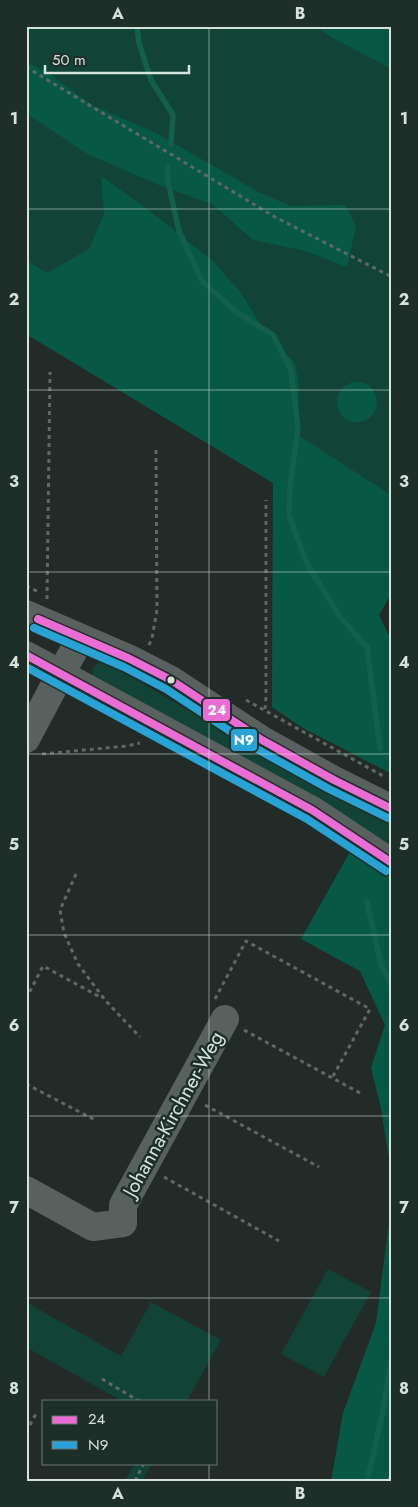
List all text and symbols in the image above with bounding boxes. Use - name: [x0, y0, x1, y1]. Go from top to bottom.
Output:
- text: A: [111, 2, 124, 25]
- text: B: [295, 2, 305, 25]
- scale bar: [45, 42, 189, 74]
- text: 50 m: [52, 49, 86, 71]
- text: 1: [10, 107, 18, 130]
- text: 1: [400, 107, 408, 130]
- text: 2: [9, 288, 19, 311]
- text: 2: [399, 288, 409, 311]
- text: 3: [9, 470, 19, 493]
- text: 3: [399, 470, 409, 493]
- text: 4: [8, 651, 20, 674]
- text: 4: [398, 651, 410, 674]
- unlabelled marker: [166, 675, 176, 685]
- line badge: 24: [202, 698, 231, 722]
- text: 24: [208, 700, 227, 720]
- line badge: N9: [230, 728, 258, 752]
- text: N9: [234, 730, 254, 750]
- text: 5: [9, 833, 19, 856]
- text: 5: [399, 833, 409, 856]
- text: 6: [9, 1014, 19, 1037]
- text: 6: [399, 1014, 409, 1037]
- street label: Johanna-Kirchner-Weg: [114, 1026, 231, 1205]
- text: 7: [9, 1196, 19, 1219]
- text: 7: [399, 1196, 409, 1219]
- text: 8: [9, 1377, 19, 1400]
- text: 8: [399, 1377, 409, 1400]
- legend: [42, 1400, 218, 1464]
- text: 24: [88, 1408, 106, 1430]
- text: N9: [88, 1434, 108, 1456]
- text: A: [111, 1482, 124, 1505]
- text: B: [295, 1482, 305, 1505]

